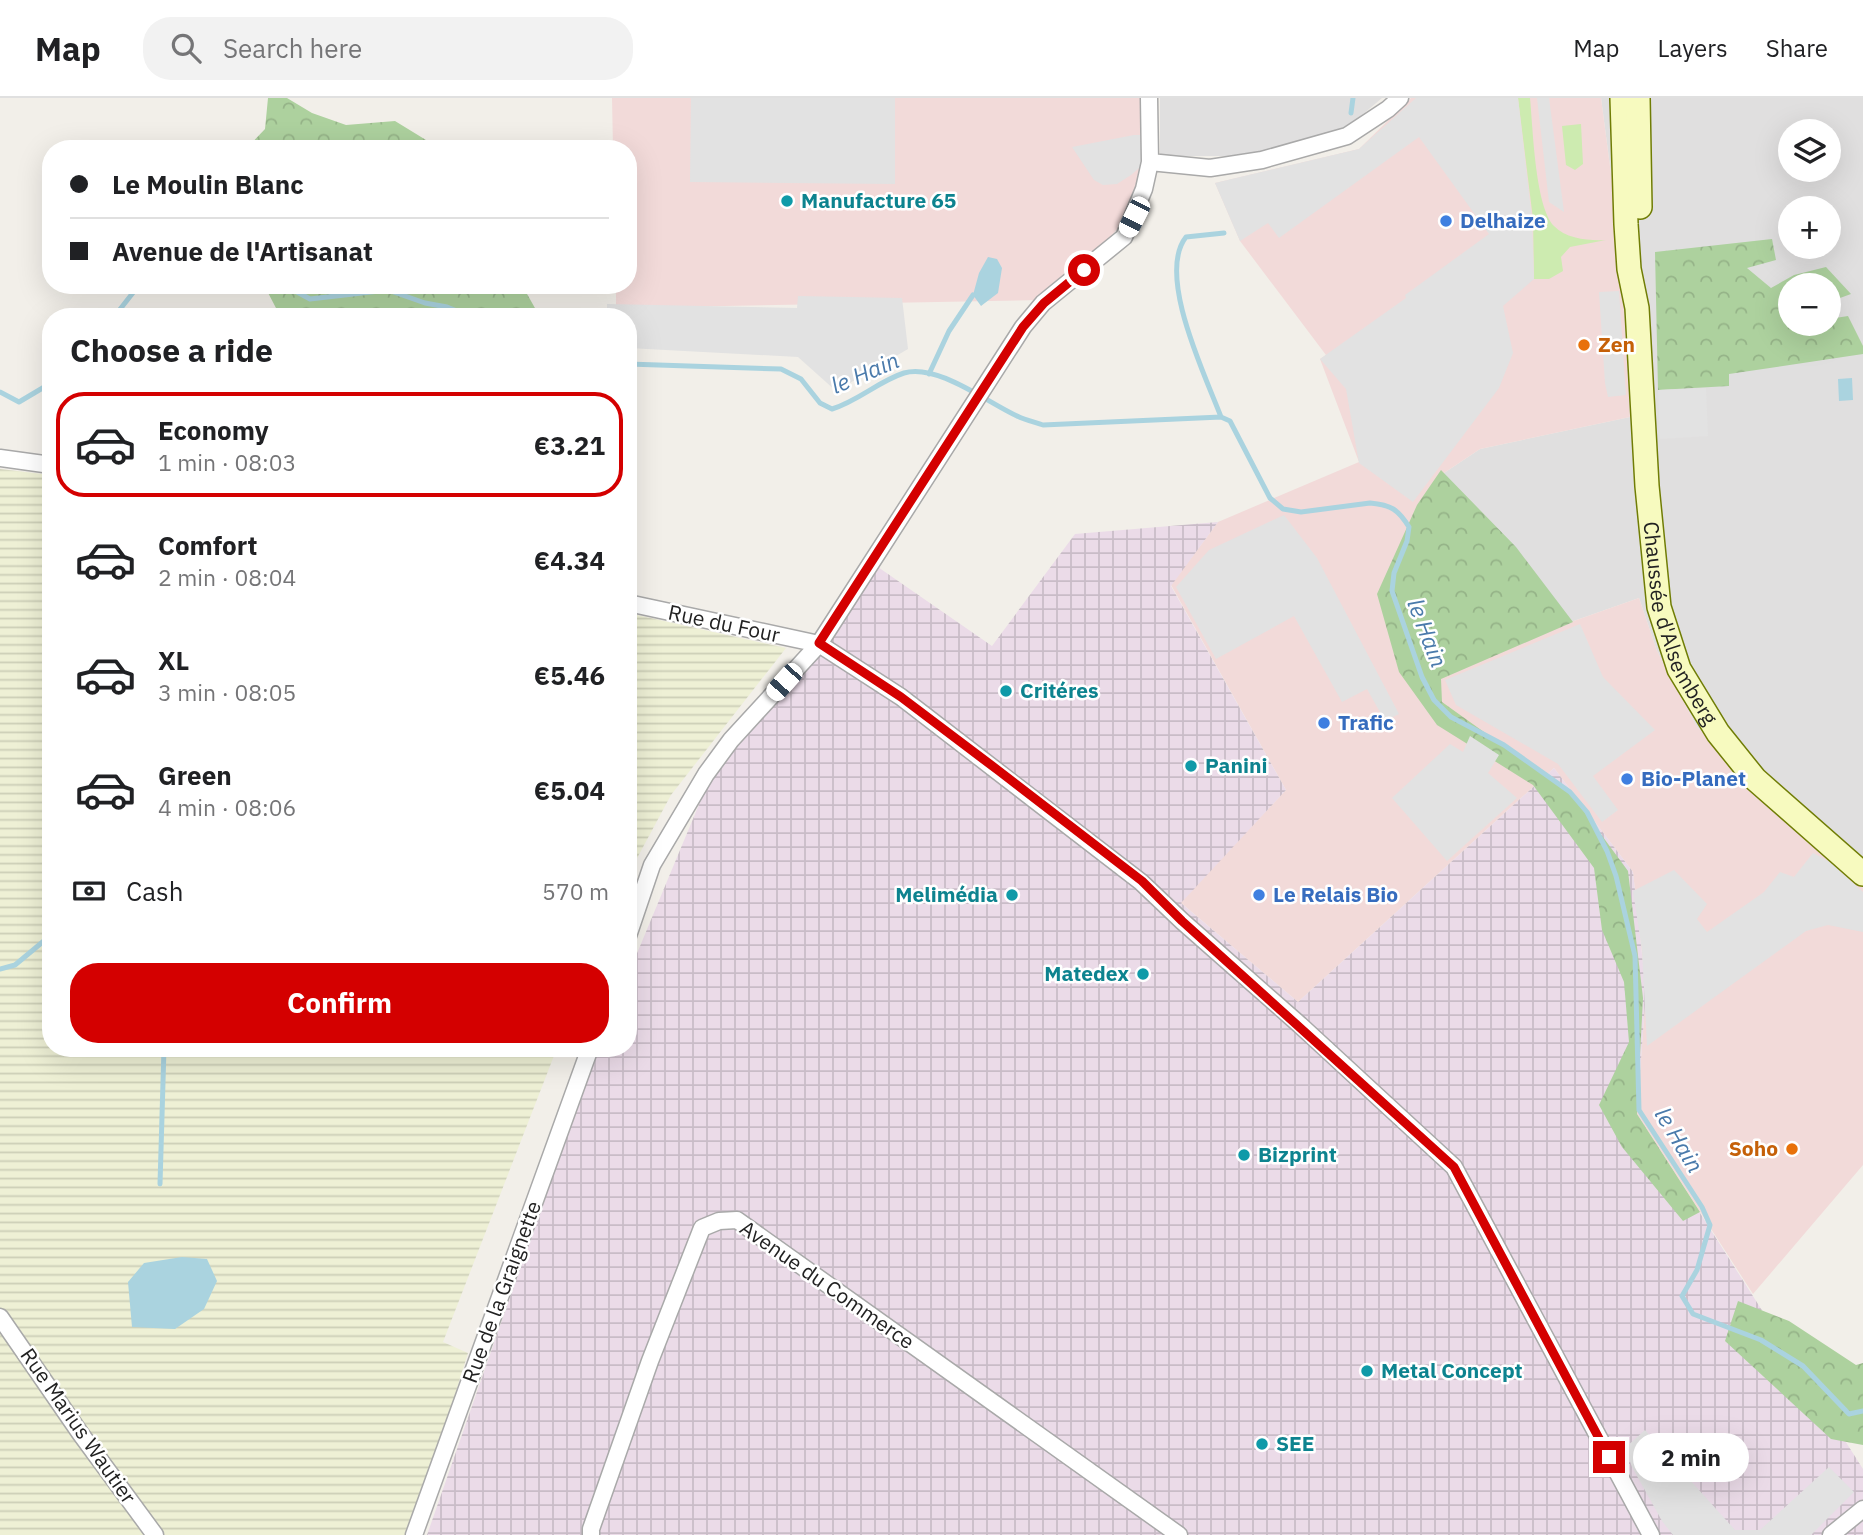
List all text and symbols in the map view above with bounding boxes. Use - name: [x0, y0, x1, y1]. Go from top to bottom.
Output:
- search box: [143, 17, 633, 80]
- text: Map: [35, 27, 101, 70]
- icon: search: [167, 29, 205, 67]
- text: Search here: [223, 31, 362, 65]
- text: Map: [1573, 32, 1620, 64]
- text: Layers: [1658, 32, 1728, 64]
- text: Share: [1766, 32, 1828, 64]
- map controls: [1778, 119, 1841, 336]
- button: layers: [1778, 119, 1841, 182]
- text: Le Moulin Blanc: [112, 167, 304, 201]
- place label: Manufacture 65: [801, 186, 956, 214]
- marker: Manufacture 65: [779, 193, 795, 209]
- car: [1116, 194, 1153, 240]
- button: +: [1778, 196, 1841, 259]
- place label: Delhaize: [1460, 206, 1546, 234]
- marker: Delhaize: [1438, 213, 1454, 229]
- text: Avenue de l'Artisanat: [112, 234, 373, 268]
- route start: [1068, 254, 1100, 286]
- button: −: [1778, 273, 1841, 336]
- text: Choose a ride: [70, 329, 273, 371]
- place label: Zen: [1598, 330, 1635, 358]
- marker: Zen: [1576, 337, 1592, 353]
- water label: le Hain: [826, 344, 903, 400]
- icon: car: [74, 413, 137, 476]
- text: Economy: [158, 413, 269, 447]
- text: €3.21: [534, 428, 605, 462]
- text: 1 min · 08:03: [158, 447, 296, 477]
- street label: Chaussée d'Alsemberg: [1638, 520, 1725, 730]
- icon: car: [74, 528, 137, 591]
- text: Comfort: [158, 528, 257, 562]
- text: €4.34: [534, 543, 605, 577]
- text: 2 min · 08:04: [158, 562, 296, 592]
- water label: le Hain: [1401, 594, 1455, 671]
- street label: Rue du Four: [666, 598, 783, 649]
- icon: car: [74, 643, 137, 706]
- text: XL: [158, 643, 189, 677]
- text: €5.46: [534, 658, 605, 692]
- car: [763, 659, 806, 705]
- place label: Critéres: [1020, 676, 1099, 704]
- text: 3 min · 08:05: [158, 677, 296, 707]
- marker: Critéres: [998, 683, 1014, 699]
- place label: Trafic: [1338, 708, 1394, 736]
- marker: Trafic: [1316, 715, 1332, 731]
- place label: Panini: [1205, 751, 1267, 779]
- icon: car: [74, 758, 137, 821]
- text: Green: [158, 758, 232, 792]
- marker: Panini: [1183, 758, 1199, 774]
- place label: Bio-Planet: [1641, 764, 1746, 792]
- marker: Bio-Planet: [1619, 771, 1635, 787]
- text: €5.04: [534, 773, 605, 807]
- text: 4 min · 08:06: [158, 792, 296, 822]
- icon: cash: [70, 872, 108, 910]
- text: Cash: [126, 874, 183, 908]
- text: 570 m: [542, 876, 609, 906]
- place label: Melimédia: [895, 880, 998, 908]
- place label: Le Relais Bio: [1273, 880, 1398, 908]
- marker: Melimédia: [1004, 887, 1020, 903]
- marker: Le Relais Bio: [1251, 887, 1267, 903]
- place label: Matedex: [1044, 959, 1129, 987]
- button: Confirm: [70, 963, 609, 1043]
- marker: Matedex: [1135, 966, 1151, 982]
- water label: le Hain: [1649, 1101, 1711, 1178]
- place label: Soho: [1729, 1134, 1778, 1162]
- place label: Bizprint: [1258, 1140, 1337, 1168]
- marker: Soho: [1784, 1141, 1800, 1157]
- marker: Bizprint: [1236, 1147, 1252, 1163]
- street label: Rue de la Graignette: [455, 1197, 547, 1386]
- street label: Avenue du Commerce: [735, 1213, 920, 1355]
- street label: Rue Marius Wautier: [15, 1342, 143, 1509]
- place label: Metal Concept: [1381, 1356, 1523, 1384]
- marker: Metal Concept: [1359, 1363, 1375, 1379]
- place label: SEE: [1276, 1429, 1315, 1457]
- callout: 2 min: [1634, 1432, 1749, 1482]
- marker: SEE: [1254, 1436, 1270, 1452]
- route end: [1593, 1441, 1625, 1473]
- text: 2 min: [1661, 1442, 1721, 1472]

